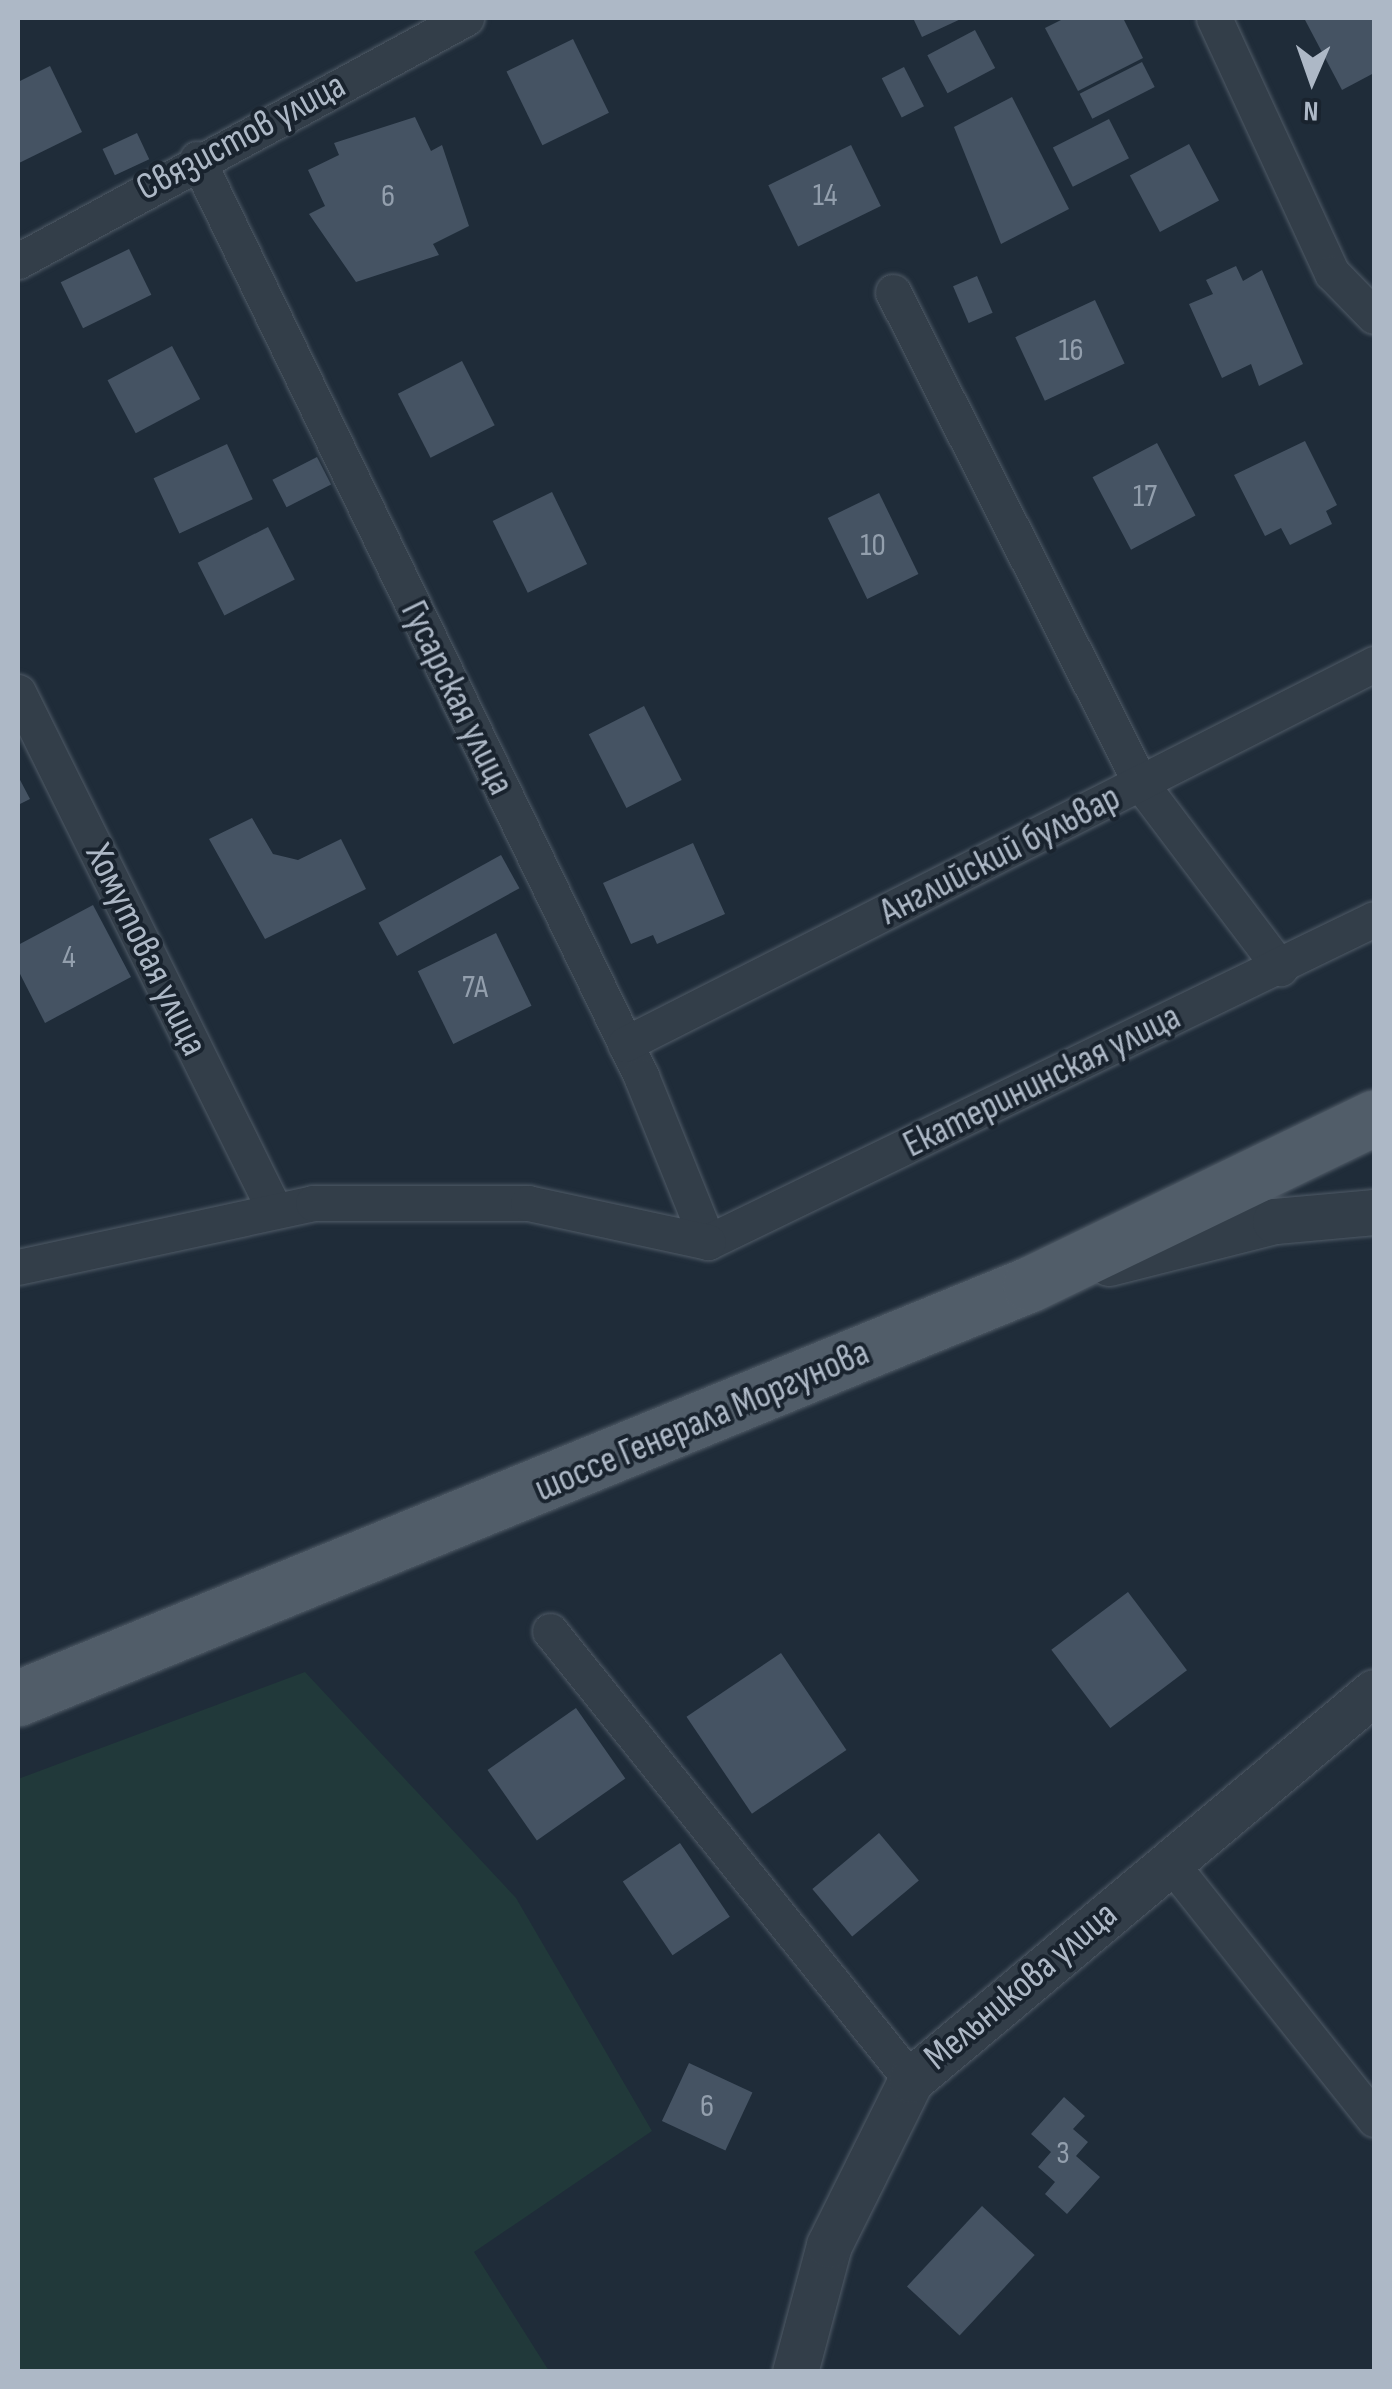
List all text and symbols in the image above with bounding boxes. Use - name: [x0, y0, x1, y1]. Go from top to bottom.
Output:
- north arrow: [1262, 30, 1362, 130]
- street label: Связистов улица: [129, 63, 353, 211]
- text: N: [1303, 94, 1319, 127]
- house number: 14: [813, 177, 837, 215]
- house number: 6: [381, 178, 395, 216]
- house number: 16: [1058, 332, 1084, 370]
- house number: 17: [1133, 478, 1157, 516]
- house number: 10: [860, 527, 886, 565]
- street label: Гусарская улица: [390, 594, 524, 802]
- street label: Английский бульвар: [872, 775, 1128, 935]
- street label: Хомутовая улица: [75, 837, 217, 1063]
- house number: 4: [62, 939, 76, 977]
- house number: 7А: [462, 969, 488, 1007]
- street label: Екатерининская улица: [896, 994, 1188, 1168]
- street label: шоссе Генерала Моргунова: [528, 1330, 876, 1512]
- street label: Мельникова улица: [915, 1892, 1127, 2080]
- house number: 6: [700, 2088, 714, 2126]
- house number: 3: [1056, 2135, 1070, 2173]

